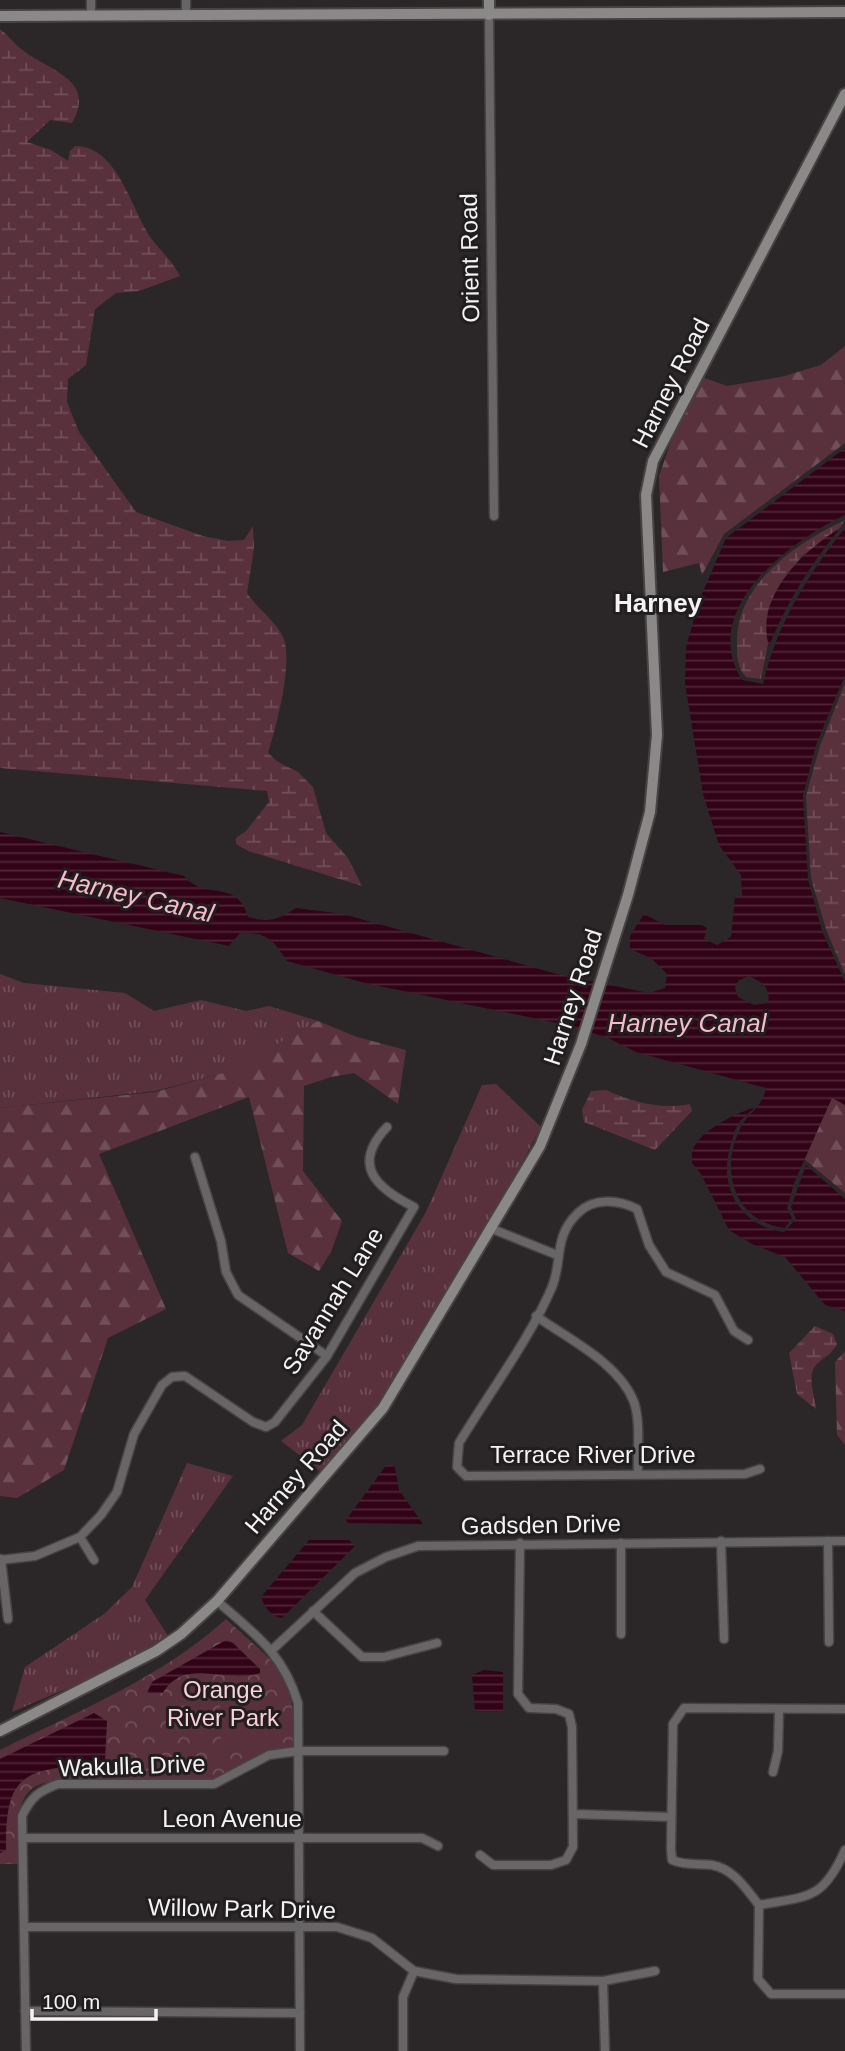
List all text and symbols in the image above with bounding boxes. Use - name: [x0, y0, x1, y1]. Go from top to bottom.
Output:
- street label: Orient Road: [455, 193, 484, 323]
- street label: Harney Road: [626, 314, 715, 452]
- district label: Harney: [614, 588, 703, 618]
- water label: Harney Canal: [55, 864, 218, 929]
- street label: Harney Road: [538, 925, 607, 1068]
- water label: Harney Canal: [608, 1008, 768, 1038]
- street label: Savannah Lane: [277, 1222, 389, 1379]
- street label: Harney Road: [239, 1414, 352, 1539]
- street label: Terrace River Drive: [490, 1441, 696, 1468]
- street label: Gadsden Drive: [461, 1510, 621, 1539]
- park label: Orange River Park: [167, 1676, 280, 1731]
- street label: Wakulla Drive: [58, 1749, 206, 1782]
- street label: Leon Avenue: [162, 1805, 302, 1832]
- street label: Willow Park Drive: [148, 1893, 336, 1924]
- scale bar: [32, 1978, 156, 2022]
- text: 100 m: [42, 1990, 100, 2013]

